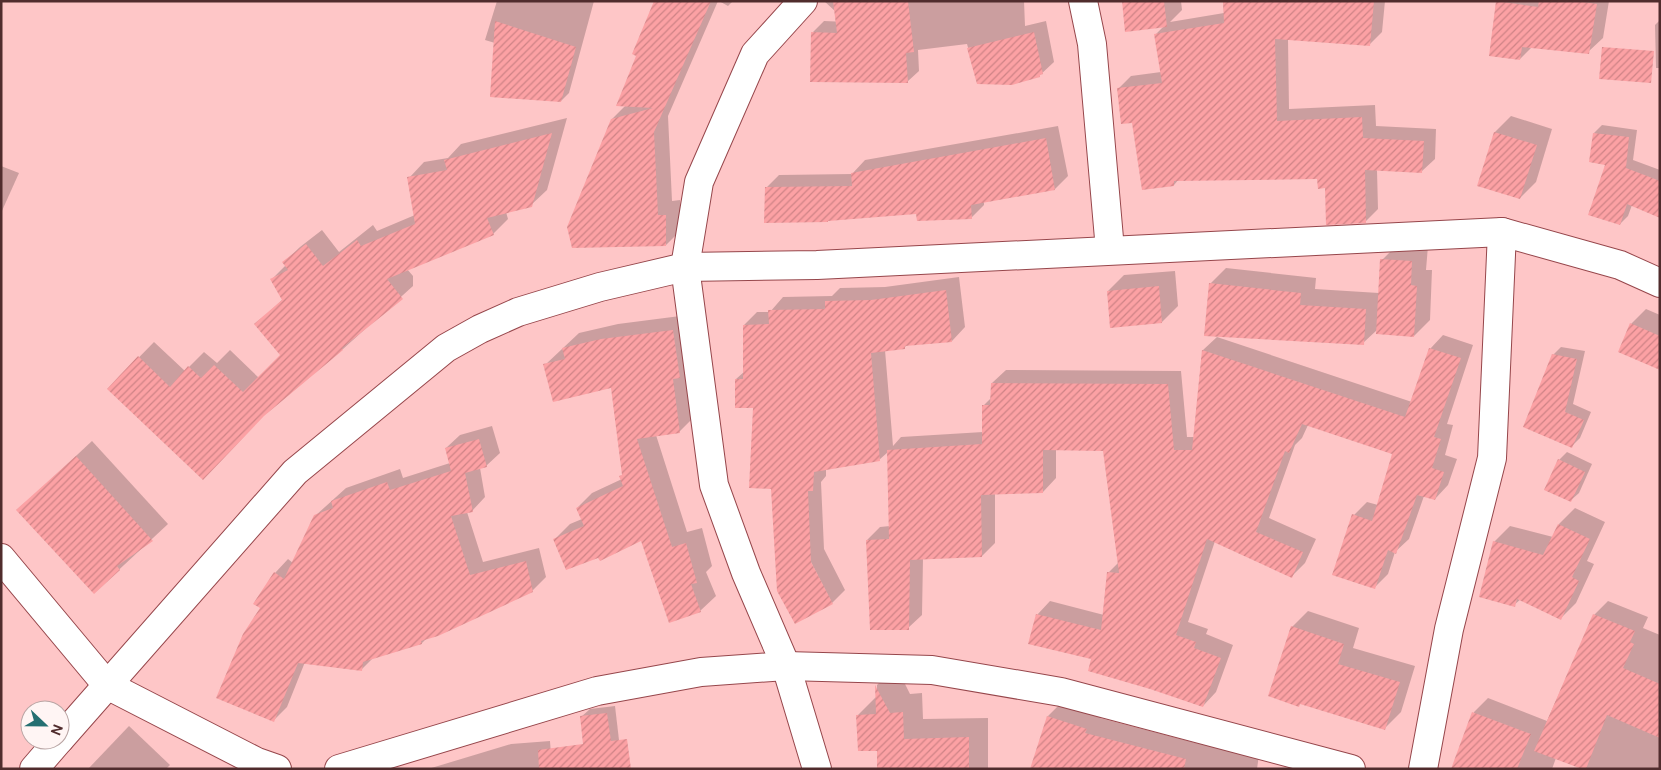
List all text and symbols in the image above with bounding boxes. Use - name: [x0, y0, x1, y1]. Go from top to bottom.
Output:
- north arrow: [20, 700, 70, 750]
- text: N: [47, 722, 67, 738]

